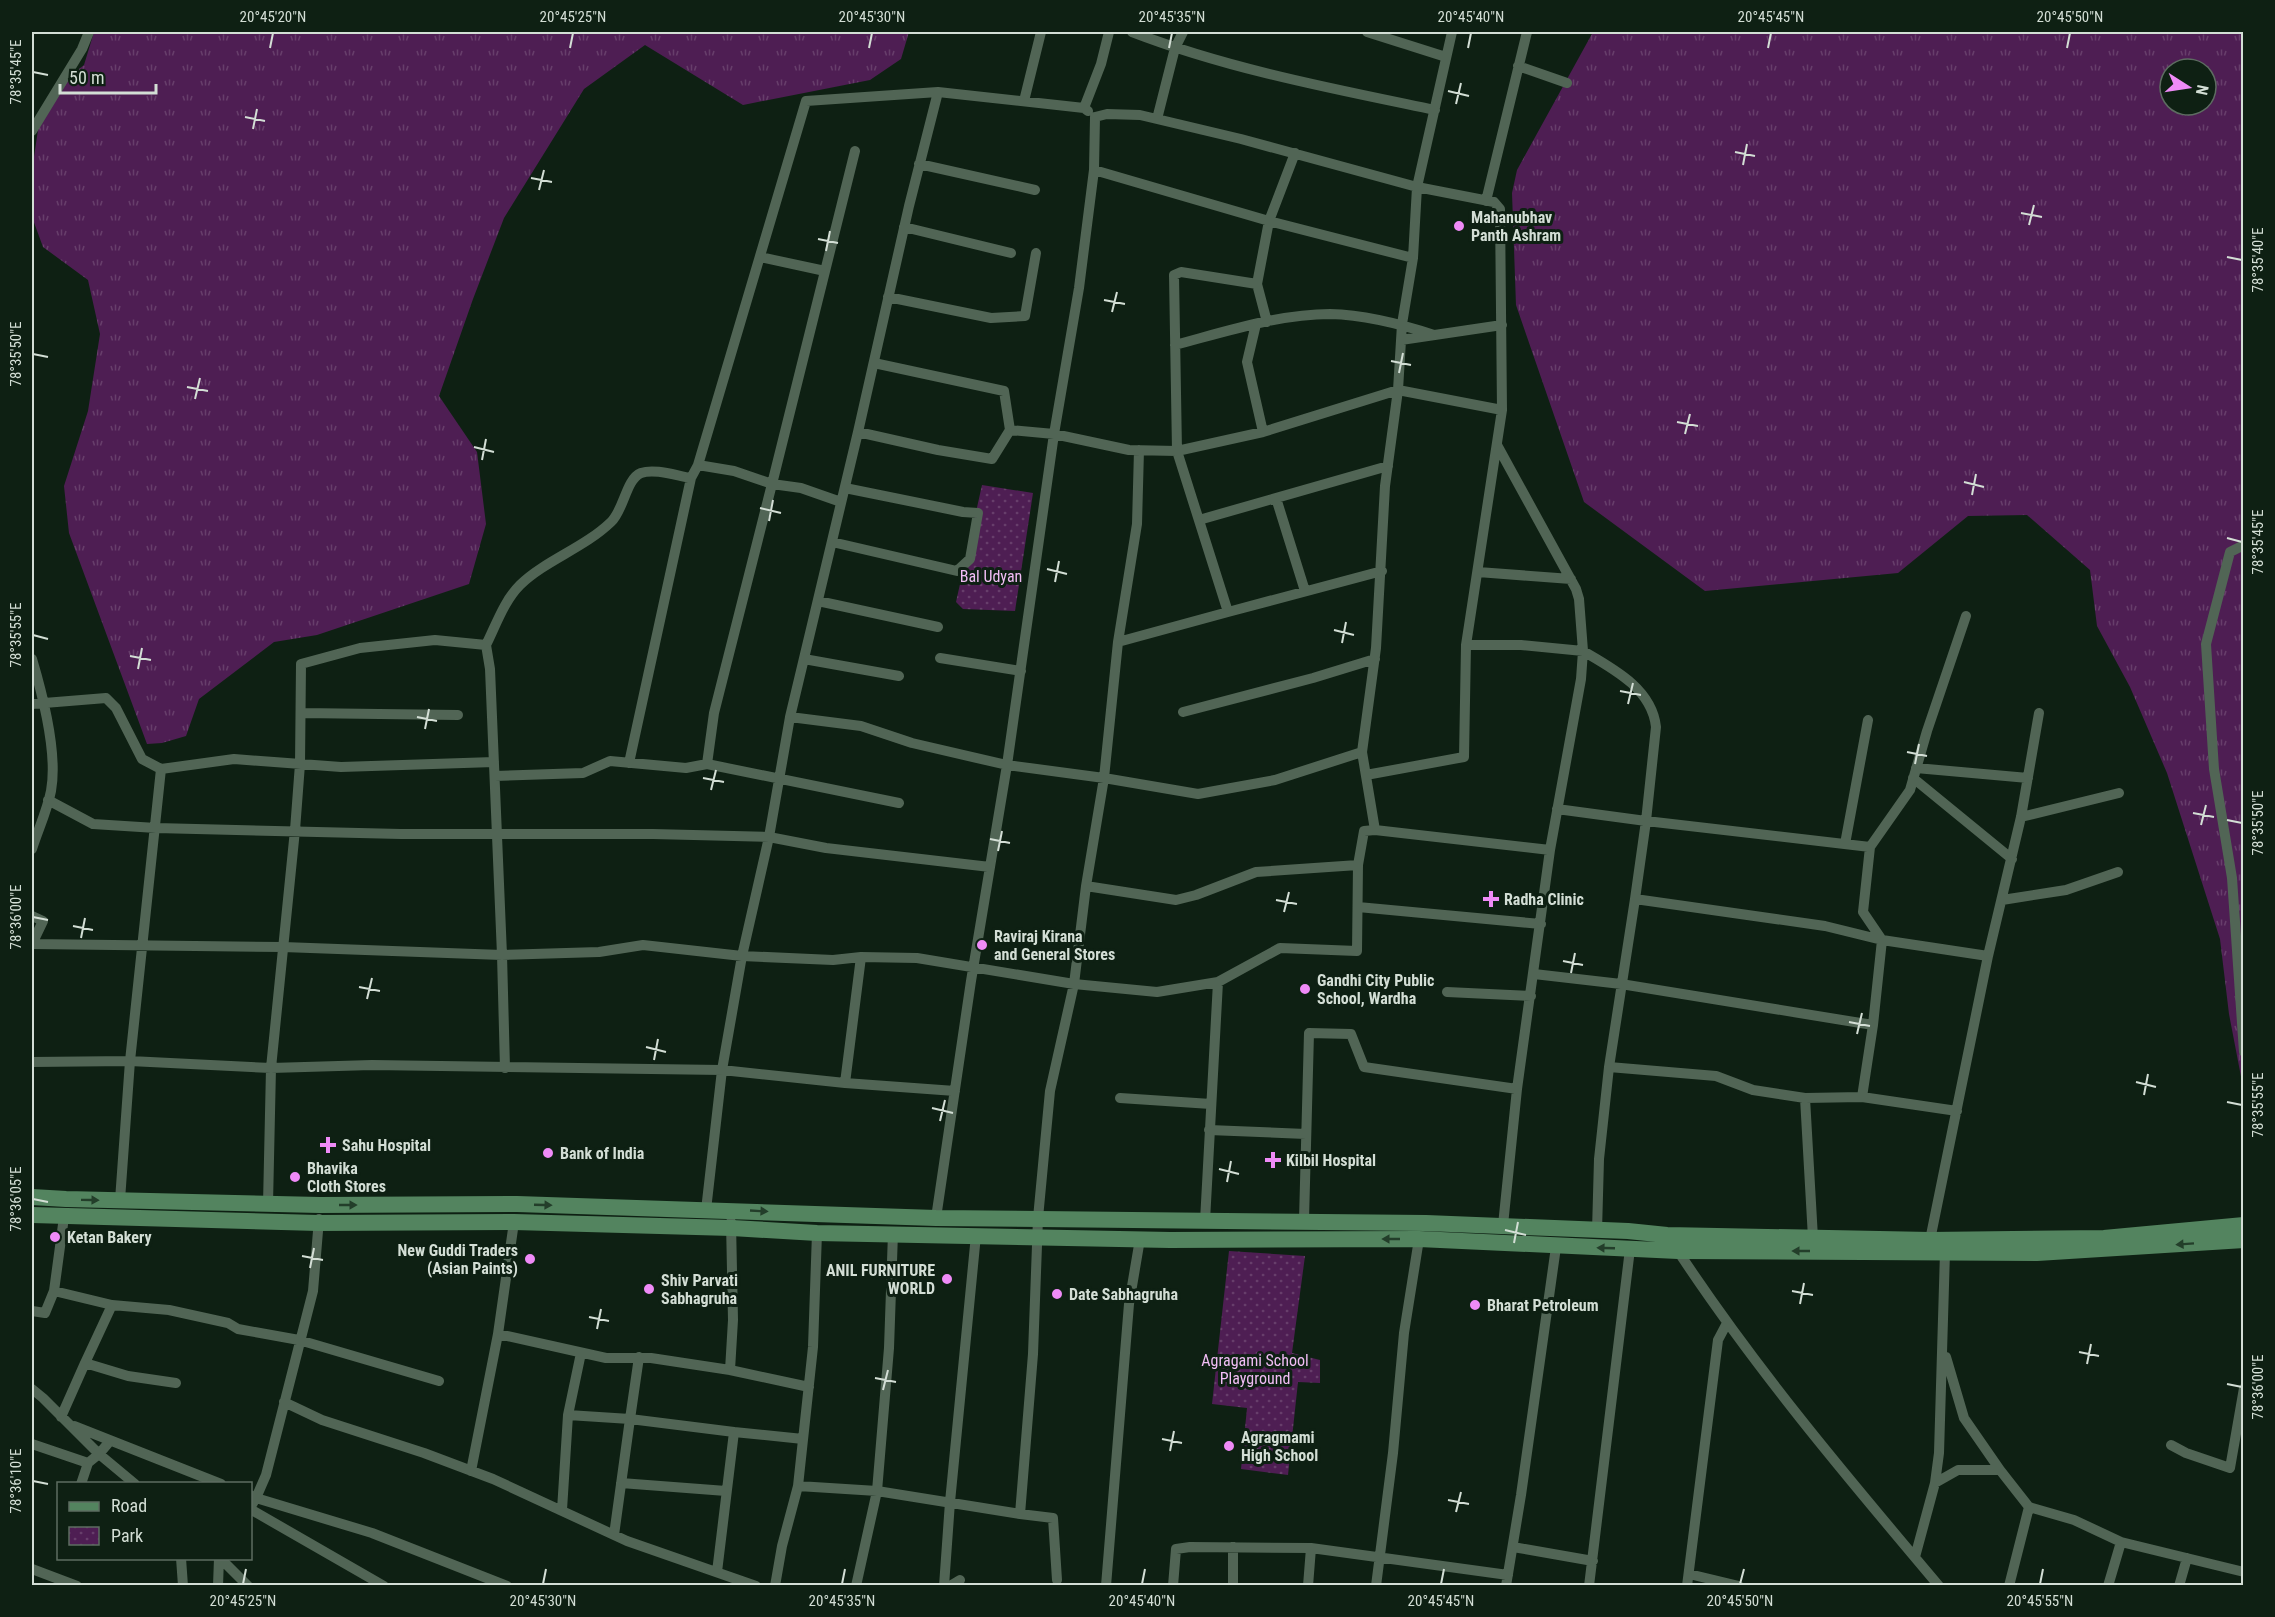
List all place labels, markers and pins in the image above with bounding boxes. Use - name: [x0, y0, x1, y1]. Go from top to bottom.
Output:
- place label: Mahanubhav Panth Ashram: [1471, 208, 1561, 245]
- marker: Mahanubhav Panth Ashram: [1452, 219, 1466, 233]
- marker: Radha Clinic: [1482, 890, 1500, 908]
- place label: Radha Clinic: [1504, 890, 1584, 909]
- place label: Raviraj Kirana and General Stores: [994, 927, 1115, 964]
- marker: Raviraj Kirana and General Stores: [975, 938, 989, 952]
- place label: Gandhi City Public School, Wardha: [1317, 971, 1434, 1008]
- marker: Gandhi City Public School, Wardha: [1298, 982, 1312, 996]
- marker: Sahu Hospital: [319, 1136, 337, 1154]
- place label: Sahu Hospital: [342, 1136, 431, 1155]
- place label: Bank of India: [560, 1144, 645, 1163]
- marker: Bank of India: [541, 1146, 555, 1160]
- marker: Kilbil Hospital: [1264, 1151, 1282, 1169]
- place label: Kilbil Hospital: [1286, 1151, 1376, 1170]
- place label: Bhavika Cloth Stores: [307, 1159, 386, 1196]
- marker: Bhavika Cloth Stores: [288, 1170, 302, 1184]
- place label: Ketan Bakery: [67, 1228, 152, 1247]
- marker: Ketan Bakery: [48, 1230, 62, 1244]
- place label: New Guddi Traders (Asian Paints): [397, 1241, 518, 1278]
- marker: New Guddi Traders (Asian Paints): [523, 1252, 537, 1266]
- place label: ANIL FURNITURE WORLD: [826, 1261, 935, 1298]
- place label: Shiv Parvati Sabhagruha: [661, 1271, 738, 1308]
- marker: ANIL FURNITURE WORLD: [940, 1272, 954, 1286]
- marker: Shiv Parvati Sabhagruha: [642, 1282, 656, 1296]
- place label: Date Sabhagruha: [1069, 1285, 1178, 1304]
- marker: Date Sabhagruha: [1050, 1287, 1064, 1301]
- place label: Bharat Petroleum: [1487, 1296, 1599, 1315]
- marker: Bharat Petroleum: [1468, 1298, 1482, 1312]
- place label: Agragmami High School: [1241, 1428, 1318, 1465]
- marker: Agragmami High School: [1222, 1439, 1236, 1453]

